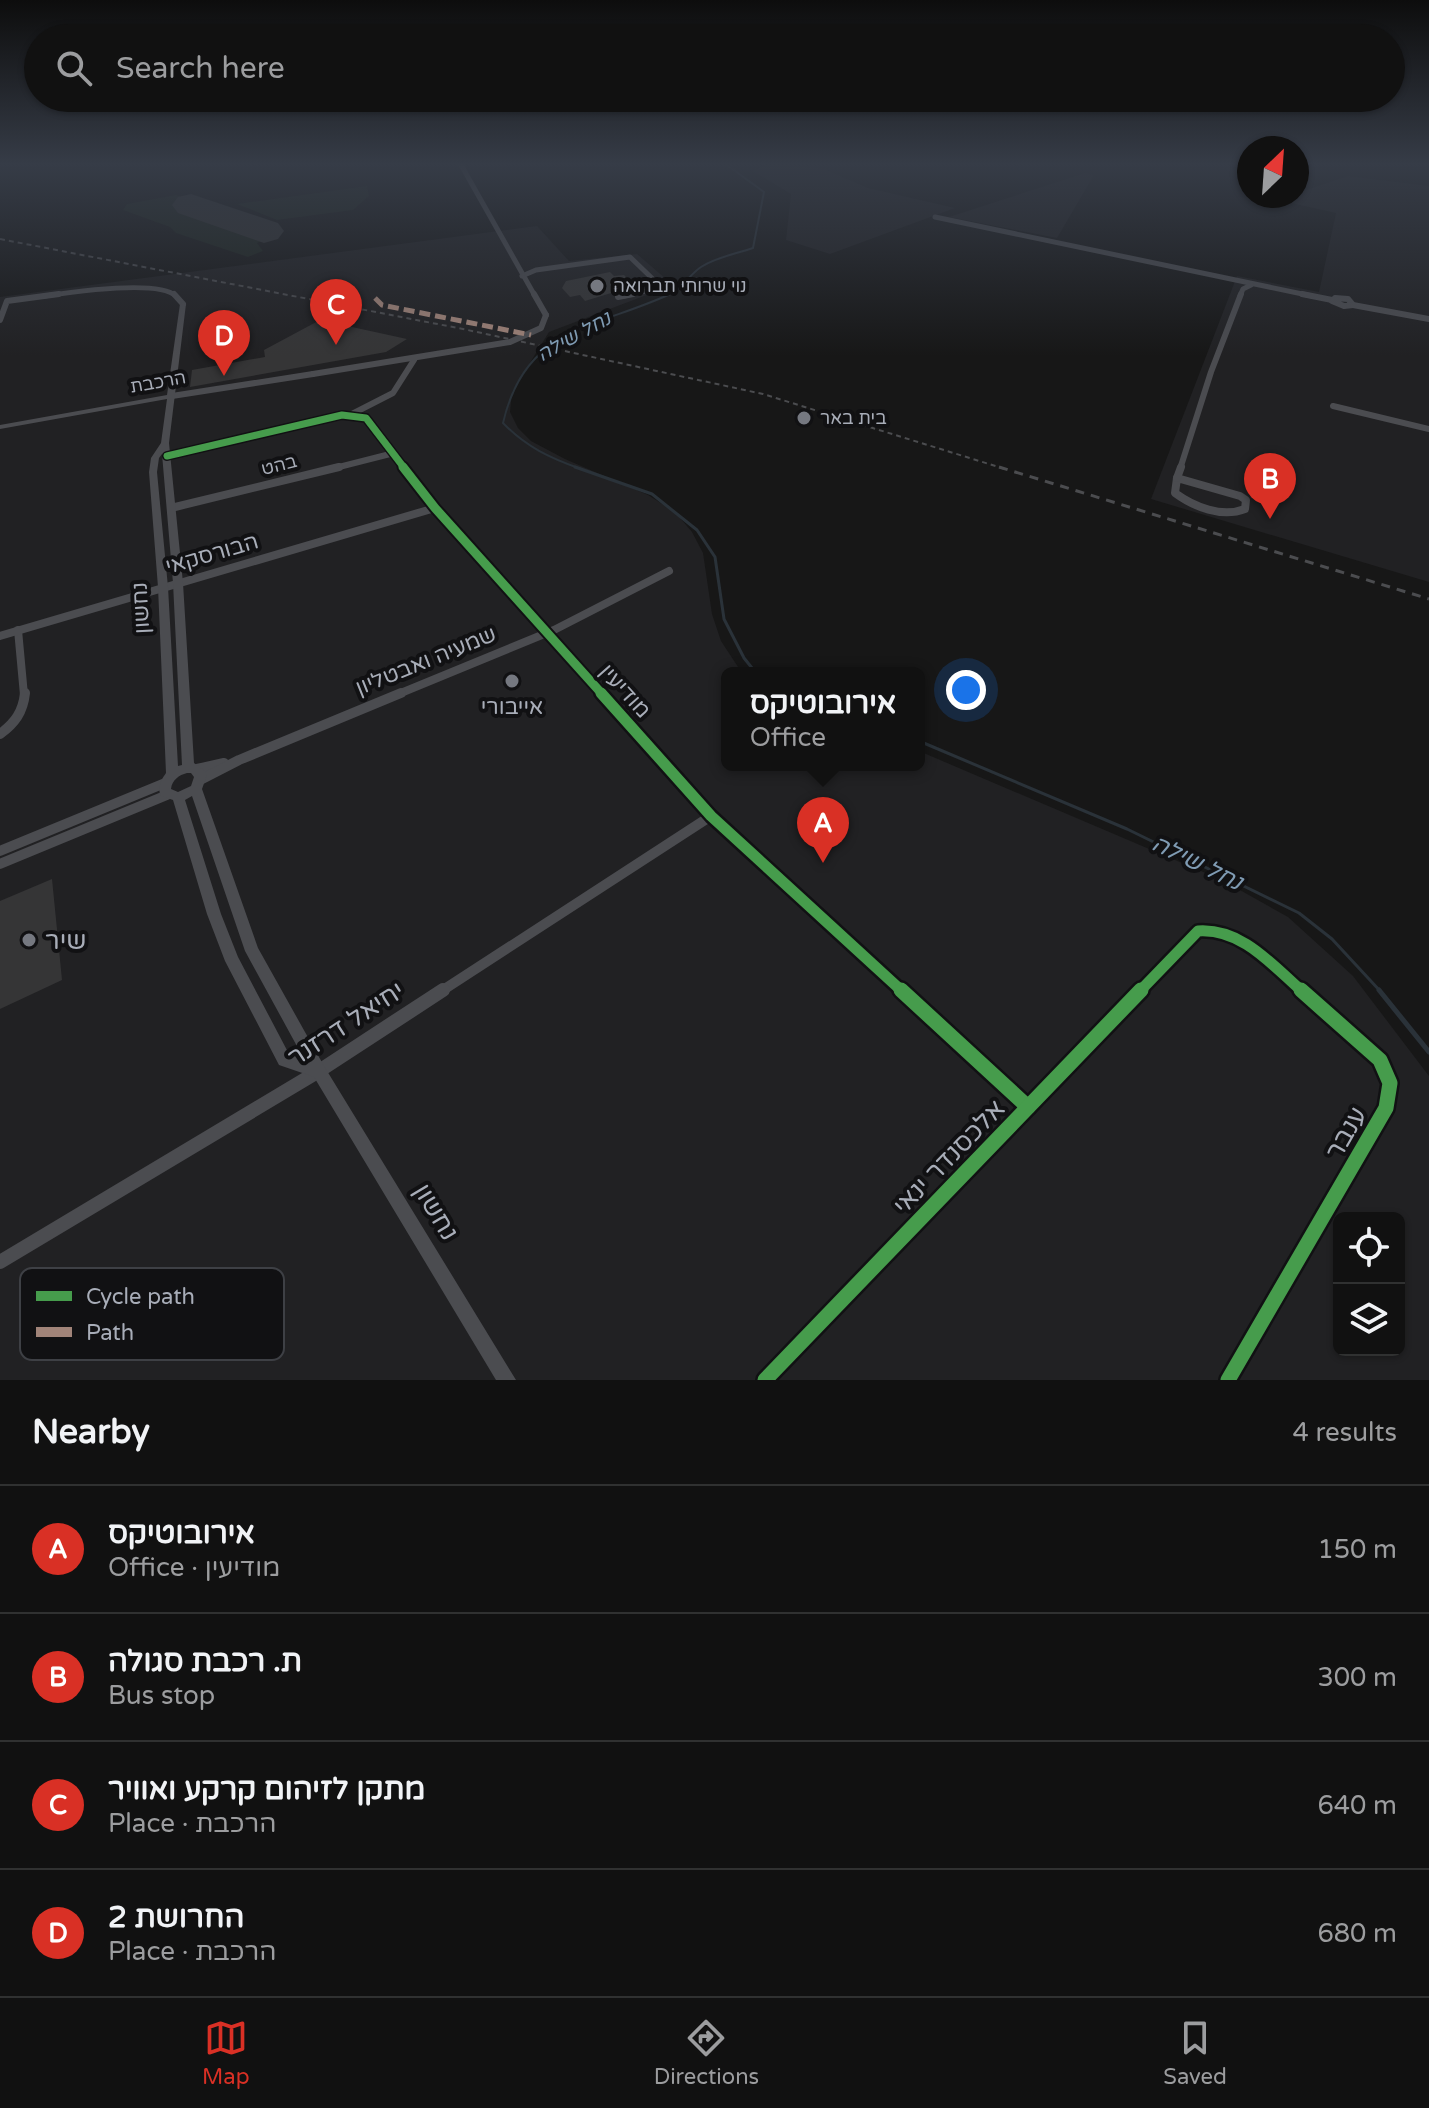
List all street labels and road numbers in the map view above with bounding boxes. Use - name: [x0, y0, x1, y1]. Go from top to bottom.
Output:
- street label: הרכבת: [128, 366, 188, 398]
- street label: בהט: [259, 450, 300, 480]
- street label: הבורסקאי: [163, 528, 261, 580]
- street label: נחשון: [127, 581, 155, 635]
- street label: שמעיה ואבטליון: [352, 621, 500, 701]
- street label: מודיעין: [594, 659, 656, 723]
- street label: יחיאל דרזנר: [282, 975, 410, 1073]
- street label: אלכסנדר ינאי: [887, 1093, 1011, 1221]
- street label: ענבר: [1319, 1101, 1373, 1165]
- street label: נחשון: [407, 1178, 465, 1246]

